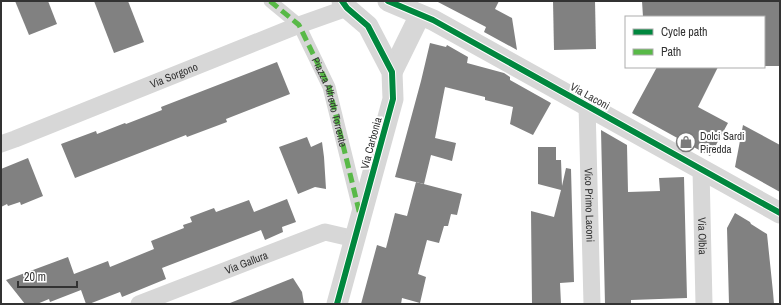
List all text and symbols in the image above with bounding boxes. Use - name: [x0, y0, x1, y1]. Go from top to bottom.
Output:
- legend: [625, 16, 765, 68]
- text: Cycle path: [661, 24, 708, 40]
- text: Path: [661, 44, 681, 60]
- street label: Piazza Alfredo Torrente: [309, 55, 350, 148]
- street label: Via Sorgono: [148, 59, 200, 91]
- street label: Via Laconi: [568, 79, 612, 113]
- street label: Via Carbonia: [357, 116, 385, 170]
- place label: Dolci Sardi Piredda: [700, 129, 745, 156]
- shop icon: Dolci Sardi Piredda: [675, 131, 697, 153]
- street label: Vico Primo Laconi: [582, 168, 597, 242]
- street label: Via Olbia: [695, 217, 710, 255]
- street label: Via Gallura: [223, 248, 270, 277]
- scale bar: [18, 263, 77, 289]
- text: 20 m: [24, 269, 46, 285]

